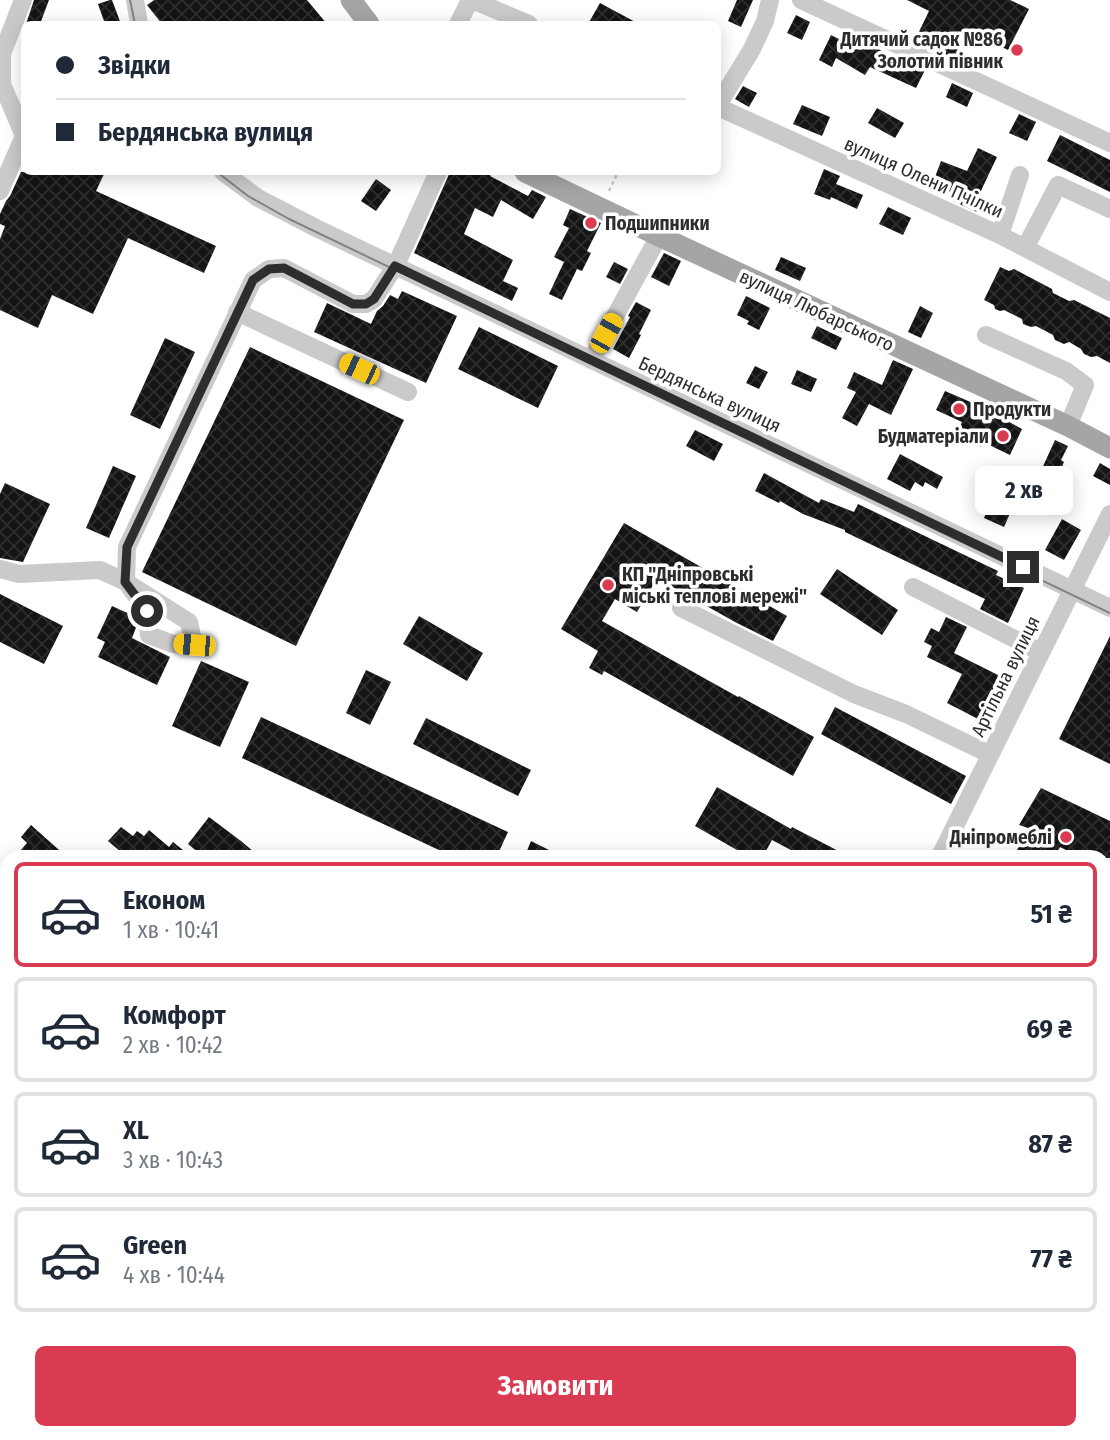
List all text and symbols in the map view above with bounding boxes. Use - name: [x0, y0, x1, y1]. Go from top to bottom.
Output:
- place label: Дитячий садок №86 Золотий півник: [839, 28, 1003, 73]
- marker: Дитячий садок №86 Золотий півник: [1009, 42, 1025, 58]
- text: Звідки: [98, 50, 171, 81]
- text: Бердянська вулиця: [98, 117, 313, 148]
- street label: вулиця Олени Пчілки: [841, 132, 1007, 223]
- place label: Подшипники: [605, 212, 710, 235]
- marker: Подшипники: [583, 215, 599, 231]
- street label: вулиця Любарського: [736, 265, 898, 356]
- car: [587, 310, 626, 356]
- car: [336, 351, 383, 387]
- street label: Бердянська вулиця: [635, 351, 785, 438]
- place label: Продукти: [973, 398, 1051, 421]
- marker: Продукти: [951, 401, 967, 417]
- place label: Будматеріали: [878, 425, 989, 448]
- marker: Будматеріали: [995, 428, 1011, 444]
- callout: 2 хв: [974, 466, 1072, 514]
- text: 2 хв: [1005, 476, 1043, 504]
- route end: [1007, 551, 1039, 583]
- place label: КП "Дніпровські міські теплові мережі": [622, 563, 807, 608]
- marker: КП "Дніпровські міські теплові мережі": [600, 577, 616, 593]
- route start: [131, 595, 163, 627]
- street label: Артільна вулиця: [966, 612, 1045, 740]
- car: [173, 633, 216, 657]
- place label: Дніпромеблі: [949, 826, 1052, 849]
- marker: Дніпромеблі: [1058, 829, 1074, 845]
- icon: car: [39, 883, 102, 946]
- text: Економ: [123, 885, 205, 916]
- text: 51 ₴: [1030, 899, 1072, 930]
- text: 1 хв · 10:41: [123, 916, 219, 944]
- icon: car: [39, 998, 102, 1061]
- text: Комфорт: [123, 1000, 226, 1031]
- text: 69 ₴: [1026, 1014, 1072, 1045]
- text: 2 хв · 10:42: [123, 1031, 223, 1059]
- icon: car: [39, 1113, 102, 1176]
- text: XL: [123, 1115, 149, 1146]
- text: 87 ₴: [1028, 1129, 1072, 1160]
- text: 3 хв · 10:43: [123, 1146, 223, 1174]
- icon: car: [39, 1228, 102, 1291]
- text: Green: [123, 1230, 187, 1261]
- text: 77 ₴: [1031, 1244, 1072, 1275]
- text: 4 хв · 10:44: [123, 1261, 225, 1289]
- button: Замовити: [35, 1346, 1076, 1426]

